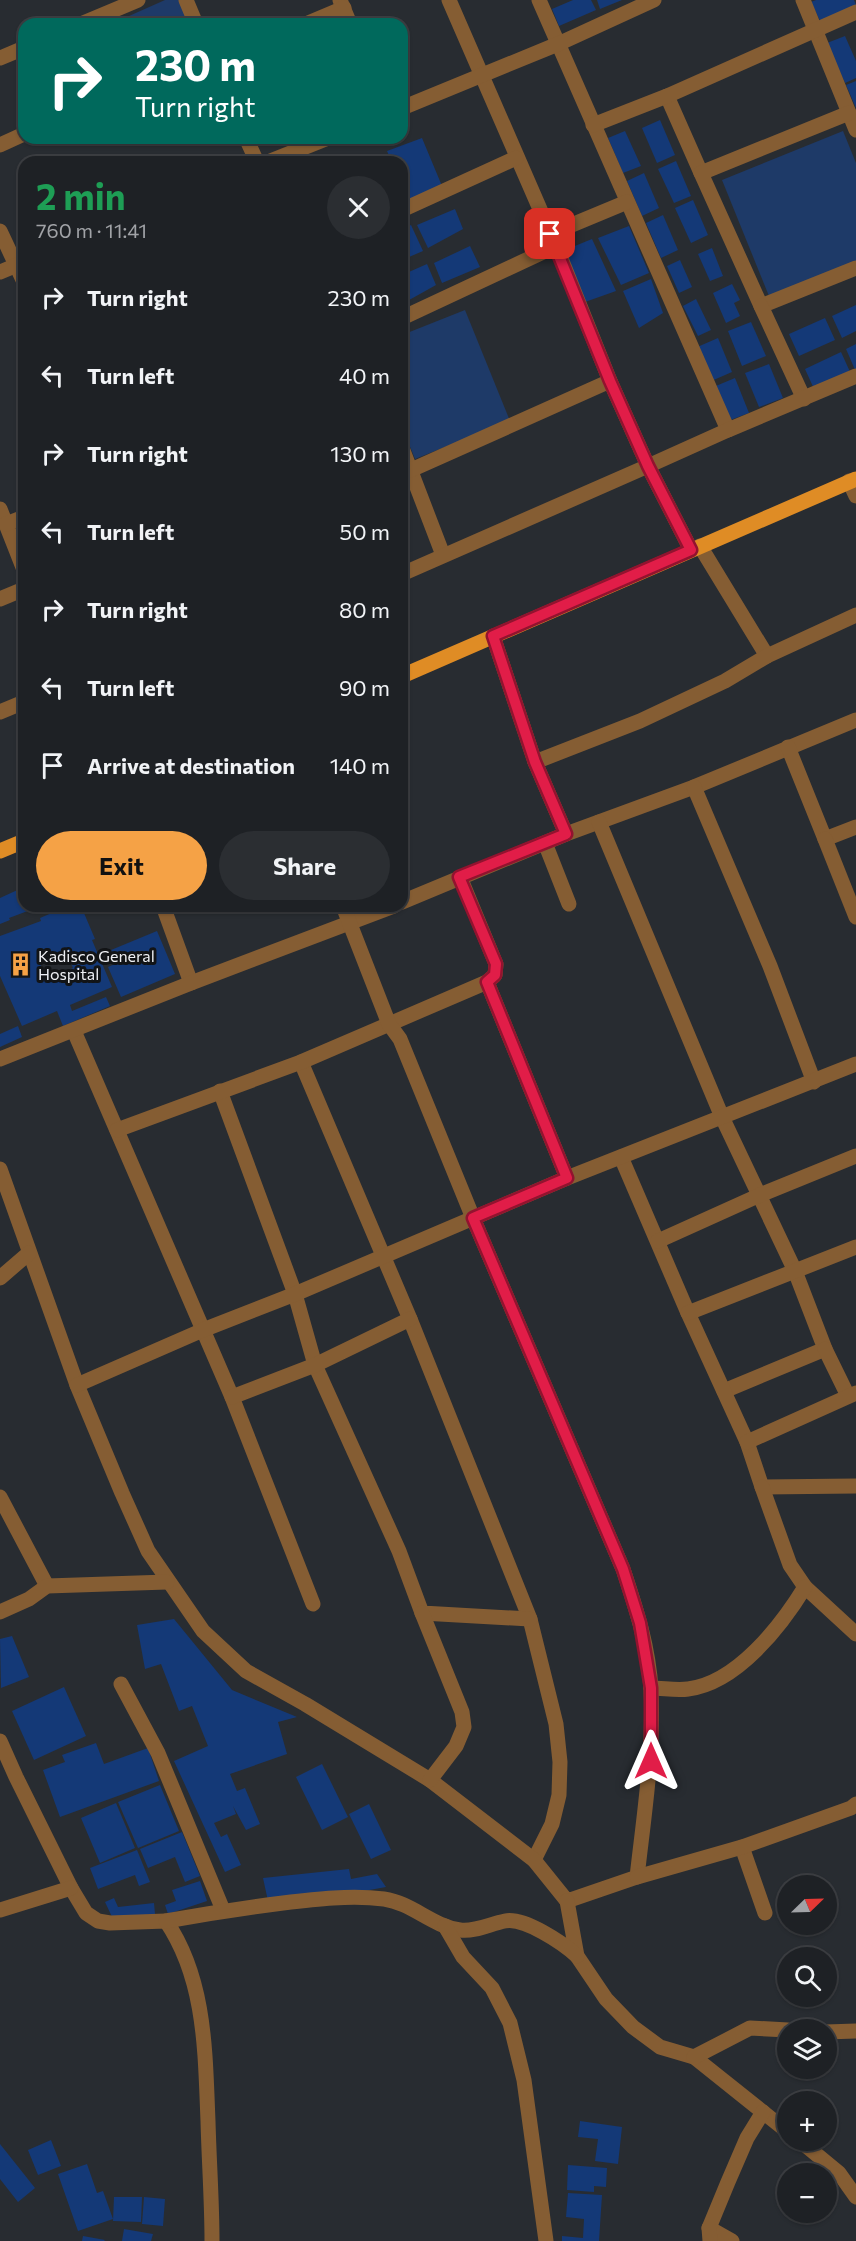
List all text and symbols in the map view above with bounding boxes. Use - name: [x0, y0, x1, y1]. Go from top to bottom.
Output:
- text: 230 m: [135, 38, 256, 90]
- icon: right: [36, 42, 114, 120]
- text: Turn right: [135, 90, 255, 123]
- text: 2 min: [36, 173, 126, 217]
- button: close: [327, 176, 390, 239]
- pin: [524, 208, 575, 259]
- icon: arrive: [533, 217, 566, 250]
- text: 760 m · 11:41: [36, 218, 147, 242]
- icon: right: [36, 281, 69, 314]
- text: Turn right: [87, 284, 188, 311]
- text: 230 m: [327, 284, 390, 311]
- icon: left: [36, 359, 69, 392]
- text: Turn left: [87, 362, 174, 389]
- text: 40 m: [339, 362, 390, 389]
- icon: right: [36, 437, 69, 470]
- text: Turn right: [87, 440, 188, 467]
- text: 130 m: [330, 440, 390, 467]
- icon: left: [36, 515, 69, 548]
- text: Turn left: [87, 518, 174, 545]
- text: 50 m: [340, 518, 390, 545]
- icon: right: [36, 593, 69, 626]
- text: Turn right: [87, 596, 188, 623]
- text: 80 m: [339, 596, 390, 623]
- icon: left: [36, 671, 69, 704]
- text: Turn left: [87, 674, 174, 701]
- text: 90 m: [339, 674, 390, 701]
- icon: arrive: [36, 749, 69, 782]
- text: Arrive at destination: [87, 752, 295, 779]
- text: 140 m: [330, 752, 390, 779]
- button: Exit: [36, 831, 207, 900]
- button: Share: [219, 831, 390, 900]
- place label: Kadisco General Hospital: [38, 946, 155, 983]
- building icon: Kadisco General Hospital: [7, 952, 33, 978]
- position arrow: [619, 1729, 683, 1793]
- north arrow: [777, 1875, 837, 1935]
- map controls: [777, 1875, 837, 2223]
- button: search: [777, 1947, 837, 2007]
- button: layers: [777, 2019, 837, 2079]
- button: +: [777, 2091, 837, 2151]
- button: −: [777, 2163, 837, 2223]

